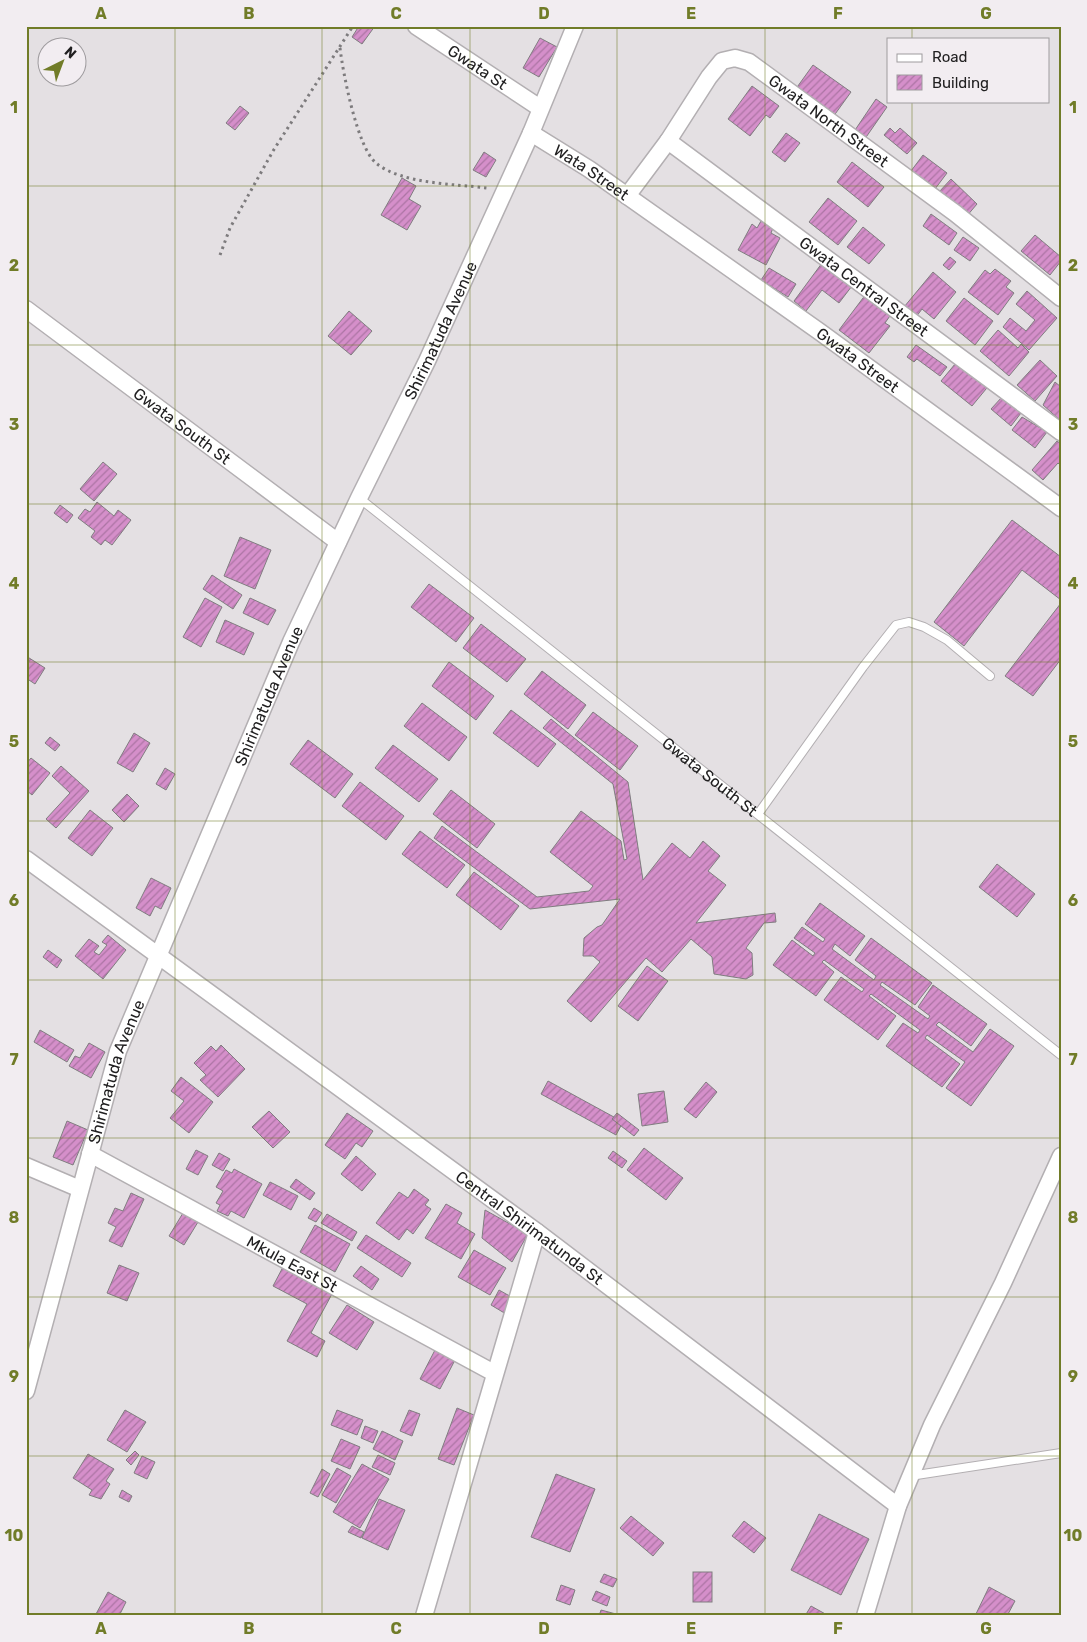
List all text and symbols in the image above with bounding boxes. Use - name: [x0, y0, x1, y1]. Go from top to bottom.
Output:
- text: A: [95, 4, 107, 23]
- text: B: [243, 4, 255, 23]
- text: C: [390, 4, 402, 23]
- text: D: [538, 4, 550, 23]
- text: E: [686, 4, 696, 23]
- text: F: [833, 4, 843, 23]
- text: G: [980, 4, 992, 23]
- north arrow: [38, 38, 88, 88]
- legend: [887, 38, 1050, 102]
- street label: Gwata St: [444, 41, 511, 94]
- text: N: [61, 43, 80, 62]
- text: Road: [932, 48, 968, 66]
- street label: Gwata North Street: [765, 71, 892, 171]
- text: Building: [932, 74, 989, 92]
- text: 1: [10, 98, 18, 117]
- text: 1: [1069, 98, 1077, 117]
- street label: Wata Street: [550, 140, 633, 204]
- street label: Gwata Central Street: [796, 233, 932, 341]
- text: 2: [9, 256, 19, 275]
- text: 2: [1068, 256, 1078, 275]
- street label: Shirimatuda Avenue: [400, 258, 481, 403]
- street label: Gwata Street: [813, 324, 903, 397]
- street label: Gwata South St: [130, 384, 234, 468]
- text: 3: [9, 415, 19, 434]
- text: 3: [1068, 415, 1078, 434]
- text: 4: [9, 574, 20, 593]
- text: 4: [1068, 574, 1079, 593]
- street label: Shirimatuda Avenue: [231, 623, 307, 769]
- text: 5: [9, 732, 19, 751]
- text: 5: [1068, 732, 1078, 751]
- street label: Gwata South St: [658, 733, 761, 820]
- text: 6: [9, 891, 19, 910]
- text: 6: [1068, 891, 1078, 910]
- street label: Shirimatuda Avenue: [84, 997, 149, 1146]
- text: 7: [9, 1050, 19, 1069]
- text: 7: [1068, 1050, 1078, 1069]
- street label: Central Shirimatunda St: [452, 1167, 607, 1289]
- text: 8: [9, 1208, 20, 1227]
- text: 8: [1068, 1208, 1079, 1227]
- street label: Mkula East St: [243, 1232, 341, 1296]
- text: 9: [9, 1367, 19, 1386]
- text: 9: [1068, 1367, 1078, 1386]
- text: 10: [5, 1526, 24, 1545]
- text: 10: [1064, 1526, 1083, 1545]
- text: A: [95, 1619, 107, 1638]
- text: B: [243, 1619, 255, 1638]
- text: C: [390, 1619, 402, 1638]
- text: D: [538, 1619, 550, 1638]
- text: E: [686, 1619, 696, 1638]
- text: F: [833, 1619, 843, 1638]
- text: G: [980, 1619, 992, 1638]

